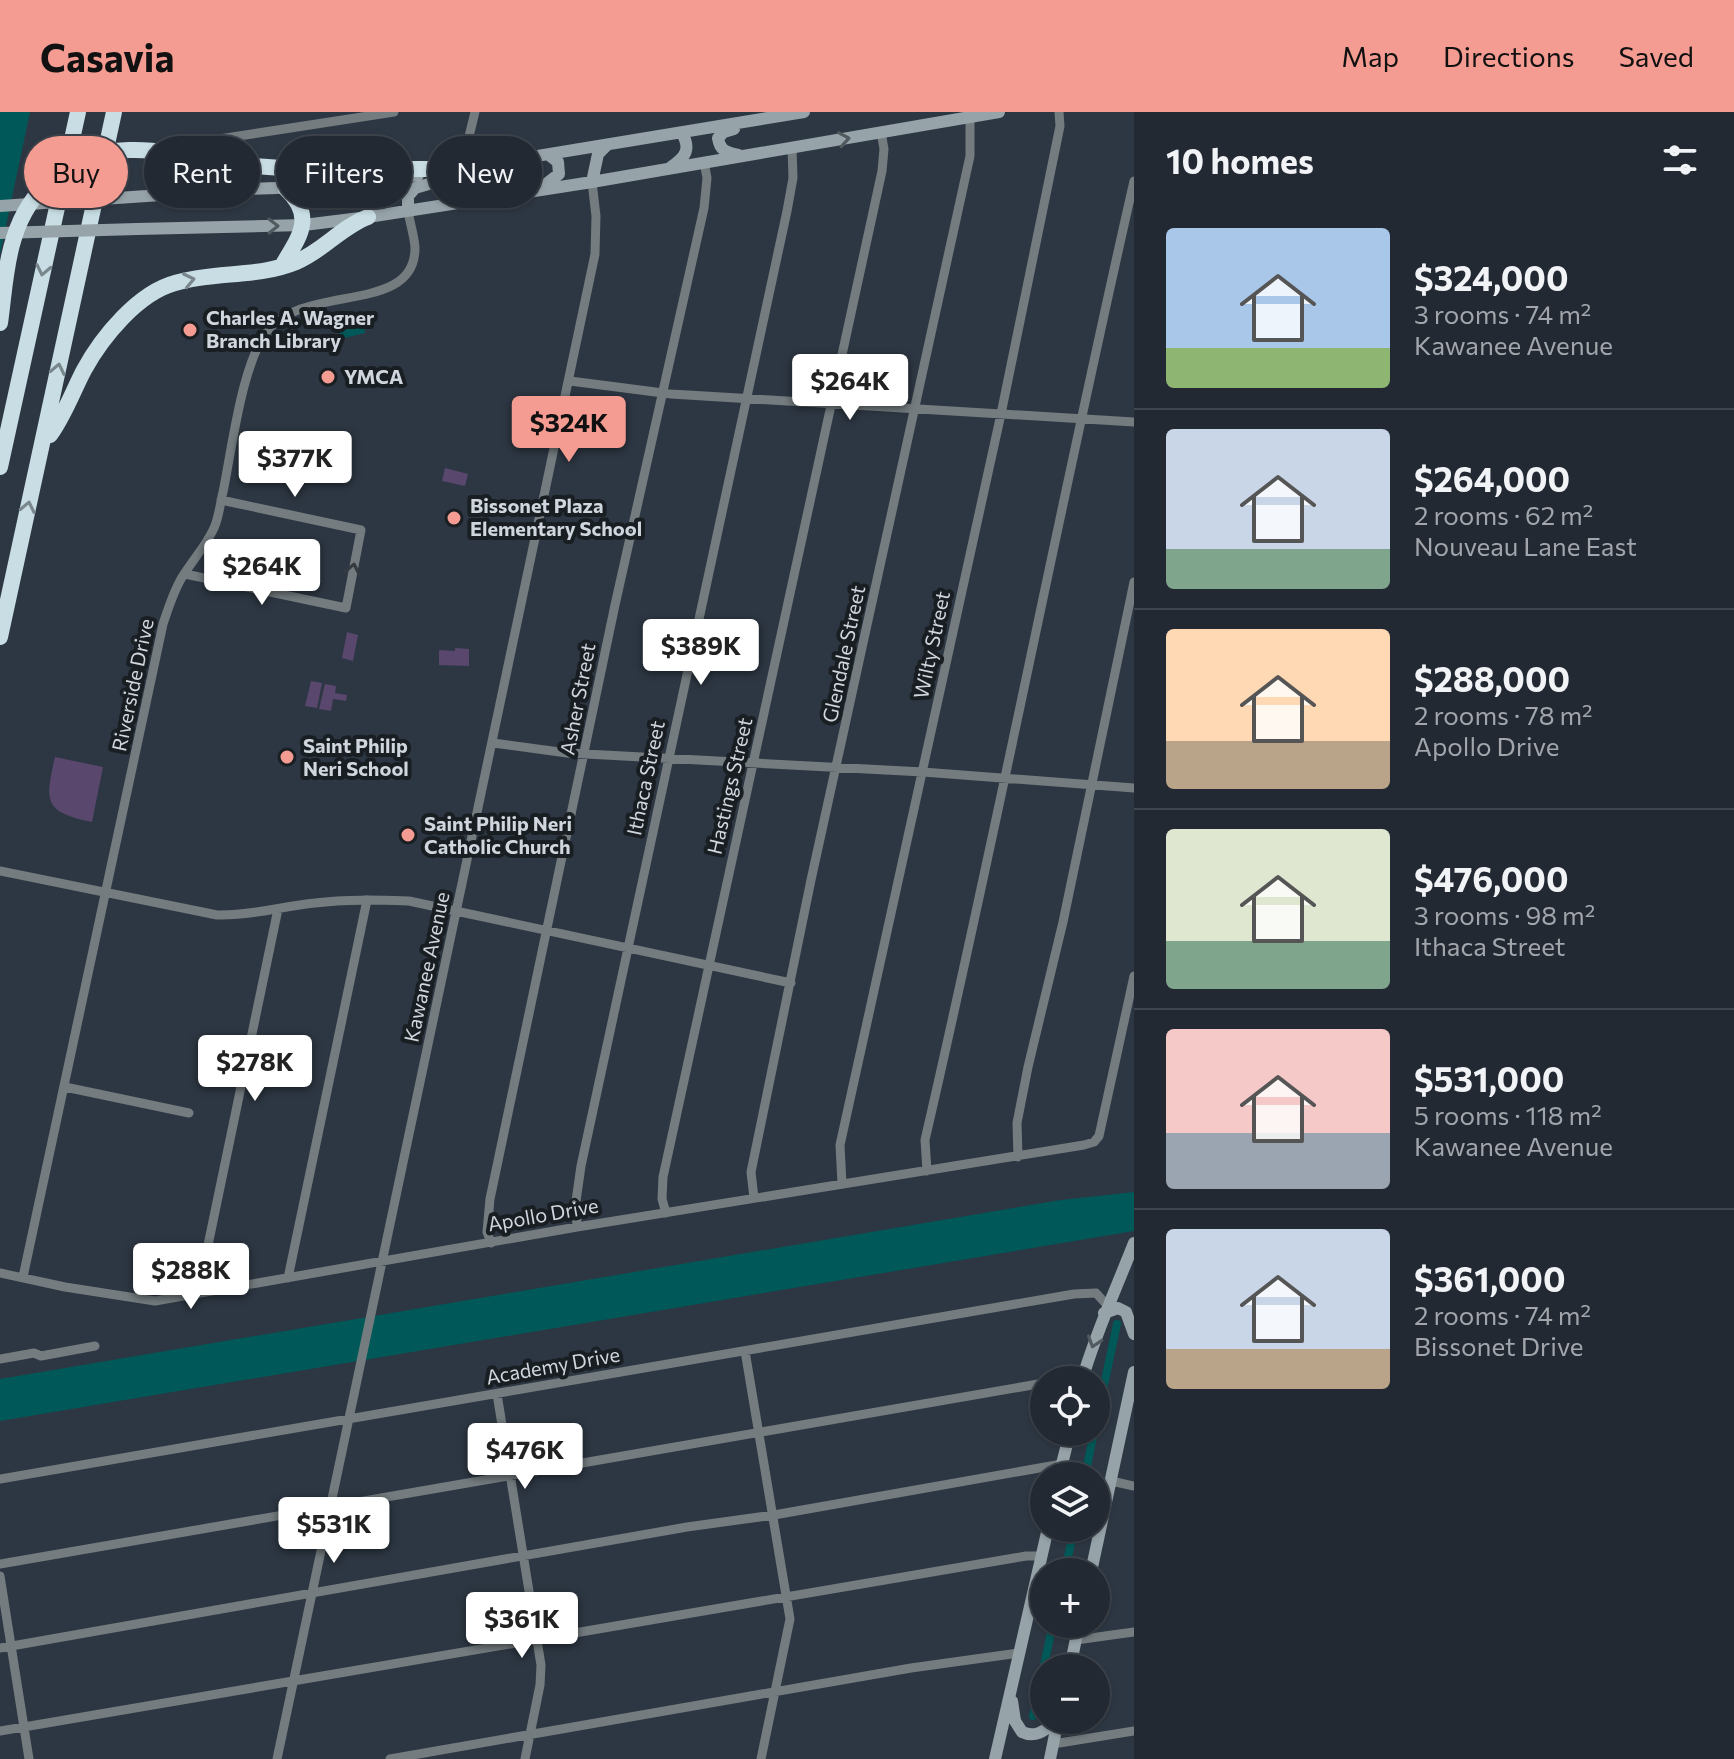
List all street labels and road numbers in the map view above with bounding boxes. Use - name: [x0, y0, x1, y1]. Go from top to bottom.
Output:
- street label: Glendale Street: [817, 583, 869, 725]
- street label: Wilty Street: [908, 589, 954, 701]
- street label: Riverside Drive: [106, 616, 158, 753]
- street label: Asher Street: [554, 641, 600, 757]
- street label: Hastings Street: [702, 715, 756, 856]
- street label: Ithaca Street: [621, 718, 669, 837]
- street label: Kawanee Avenue: [398, 889, 454, 1044]
- street label: Apollo Drive: [486, 1192, 600, 1236]
- street label: Academy Drive: [484, 1341, 622, 1389]

